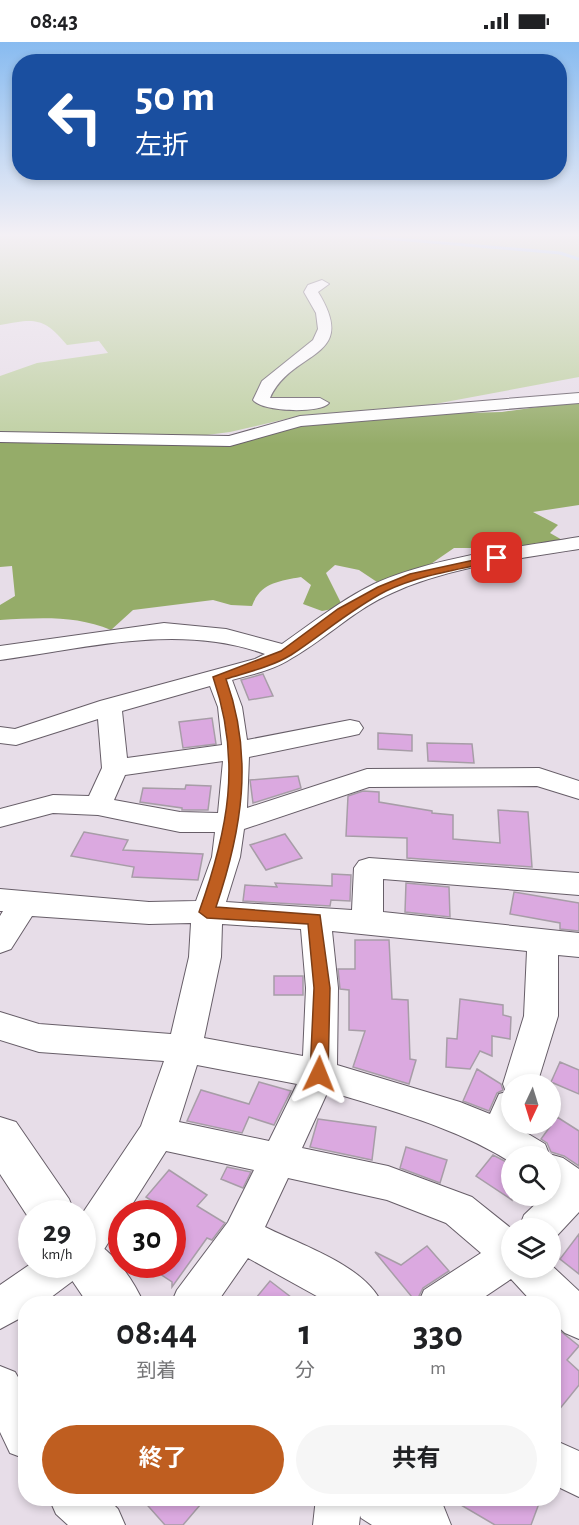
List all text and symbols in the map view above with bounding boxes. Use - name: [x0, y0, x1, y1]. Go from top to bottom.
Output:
- text: 08:43: [30, 10, 78, 32]
- text: 50 m: [135, 76, 215, 118]
- icon: left: [36, 78, 114, 156]
- text: 左折: [135, 132, 189, 159]
- pin: [471, 532, 522, 583]
- icon: arrive: [480, 541, 513, 574]
- position arrow: [287, 1042, 351, 1106]
- north arrow: [501, 1074, 561, 1134]
- map controls: [501, 1074, 561, 1278]
- button: search: [501, 1146, 561, 1206]
- speed limit sign: 30: [108, 1200, 186, 1278]
- text: 29: [43, 1217, 71, 1247]
- button: layers: [501, 1218, 561, 1278]
- text: km/h: [42, 1247, 72, 1262]
- text: 08:44: [116, 1315, 197, 1351]
- text: 1: [299, 1315, 312, 1351]
- text: 330: [413, 1317, 463, 1353]
- text: m: [430, 1358, 446, 1378]
- text: 到着: [137, 1361, 177, 1381]
- text: 分: [295, 1361, 315, 1381]
- button: 終了: [42, 1425, 284, 1494]
- button: 共有: [296, 1425, 537, 1494]

